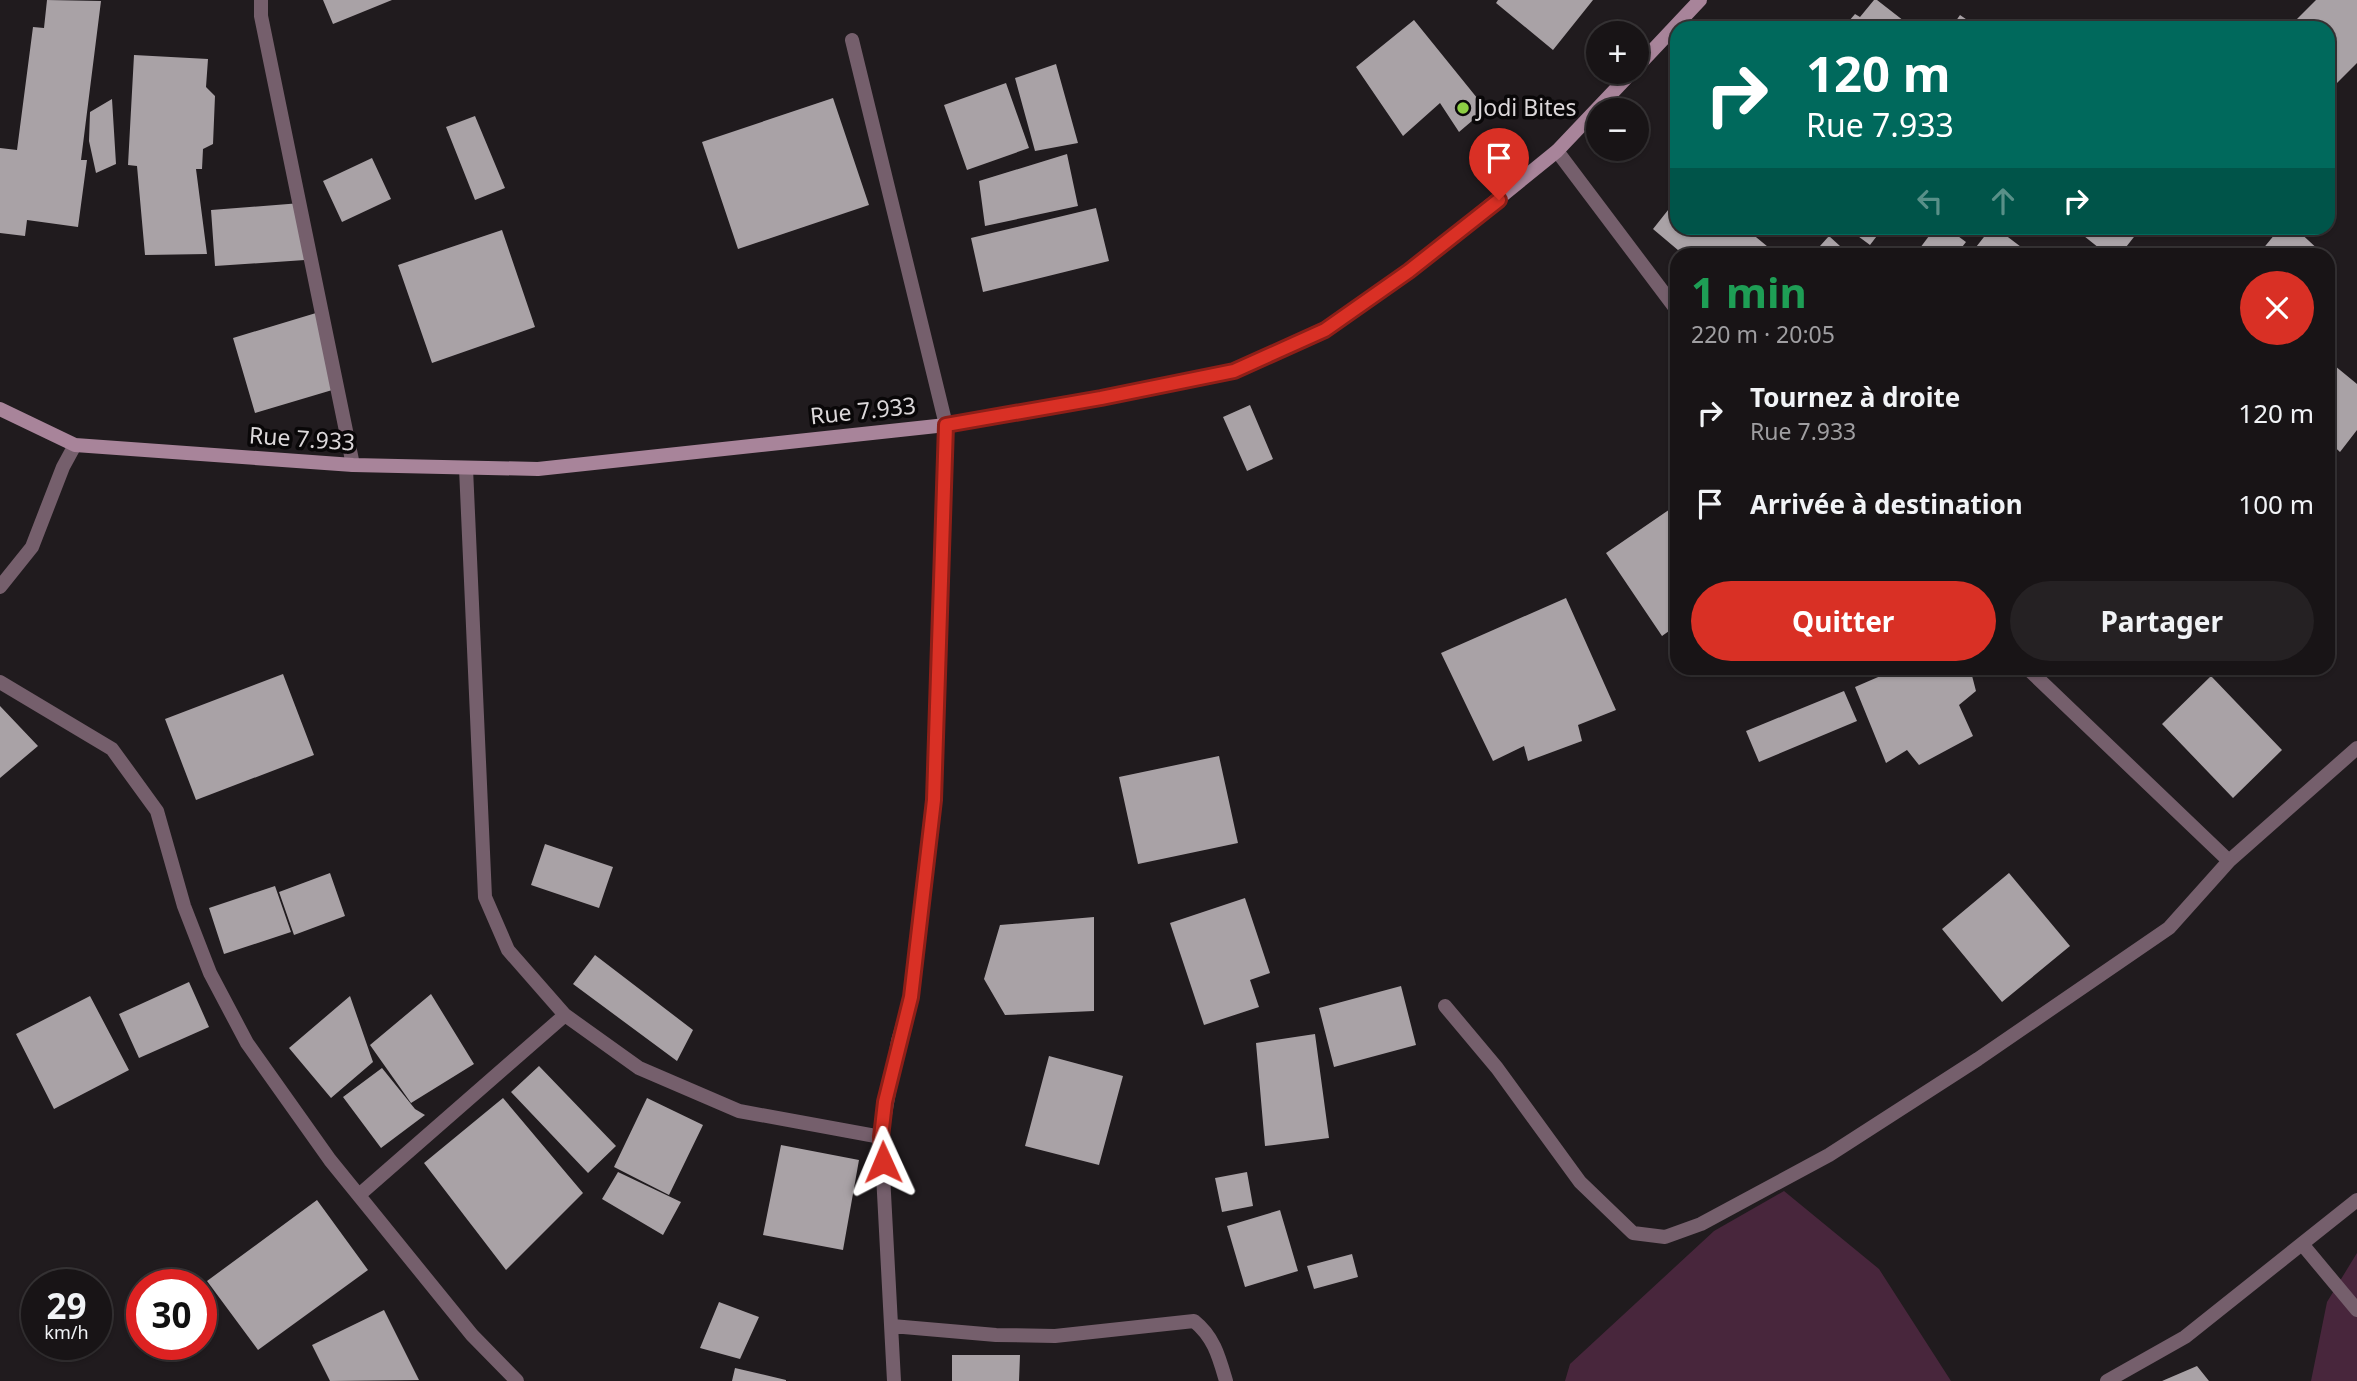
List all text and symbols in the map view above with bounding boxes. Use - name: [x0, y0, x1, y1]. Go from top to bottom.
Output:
- map controls: [1586, 21, 1649, 161]
- button: +: [1586, 21, 1649, 84]
- text: 120 m: [1806, 40, 1951, 106]
- icon: right: [1691, 49, 1782, 140]
- place label: Jodi Bites: [1475, 91, 1576, 123]
- button: −: [1586, 98, 1649, 161]
- marker: Jodi Bites: [1455, 100, 1471, 116]
- text: Rue 7.933: [1806, 103, 1954, 146]
- pin: [1469, 128, 1529, 200]
- icon: arrive: [1480, 139, 1518, 177]
- icon: left: [1911, 182, 1949, 220]
- icon: ahead: [1984, 182, 2022, 220]
- icon: right: [2057, 182, 2095, 220]
- text: 1 min: [1691, 263, 1807, 320]
- button: close: [2240, 271, 2314, 345]
- text: 220 m · 20:05: [1691, 318, 1835, 350]
- text: Tournez à droite: [1750, 379, 1960, 415]
- street label: Rue 7.933: [808, 389, 917, 431]
- icon: right: [1691, 394, 1729, 432]
- text: 120 m: [2238, 395, 2314, 431]
- text: Rue 7.933: [1750, 415, 1856, 447]
- street label: Rue 7.933: [248, 418, 356, 458]
- icon: arrive: [1691, 485, 1729, 523]
- text: Arrivée à destination: [1750, 486, 2023, 522]
- text: 100 m: [2238, 486, 2314, 522]
- button: Quitter: [1691, 581, 1996, 661]
- button: Partager: [2010, 581, 2314, 661]
- position arrow: [846, 1125, 920, 1199]
- speed limit sign: 30: [126, 1269, 217, 1360]
- text: 29: [46, 1282, 87, 1329]
- text: km/h: [44, 1320, 89, 1344]

